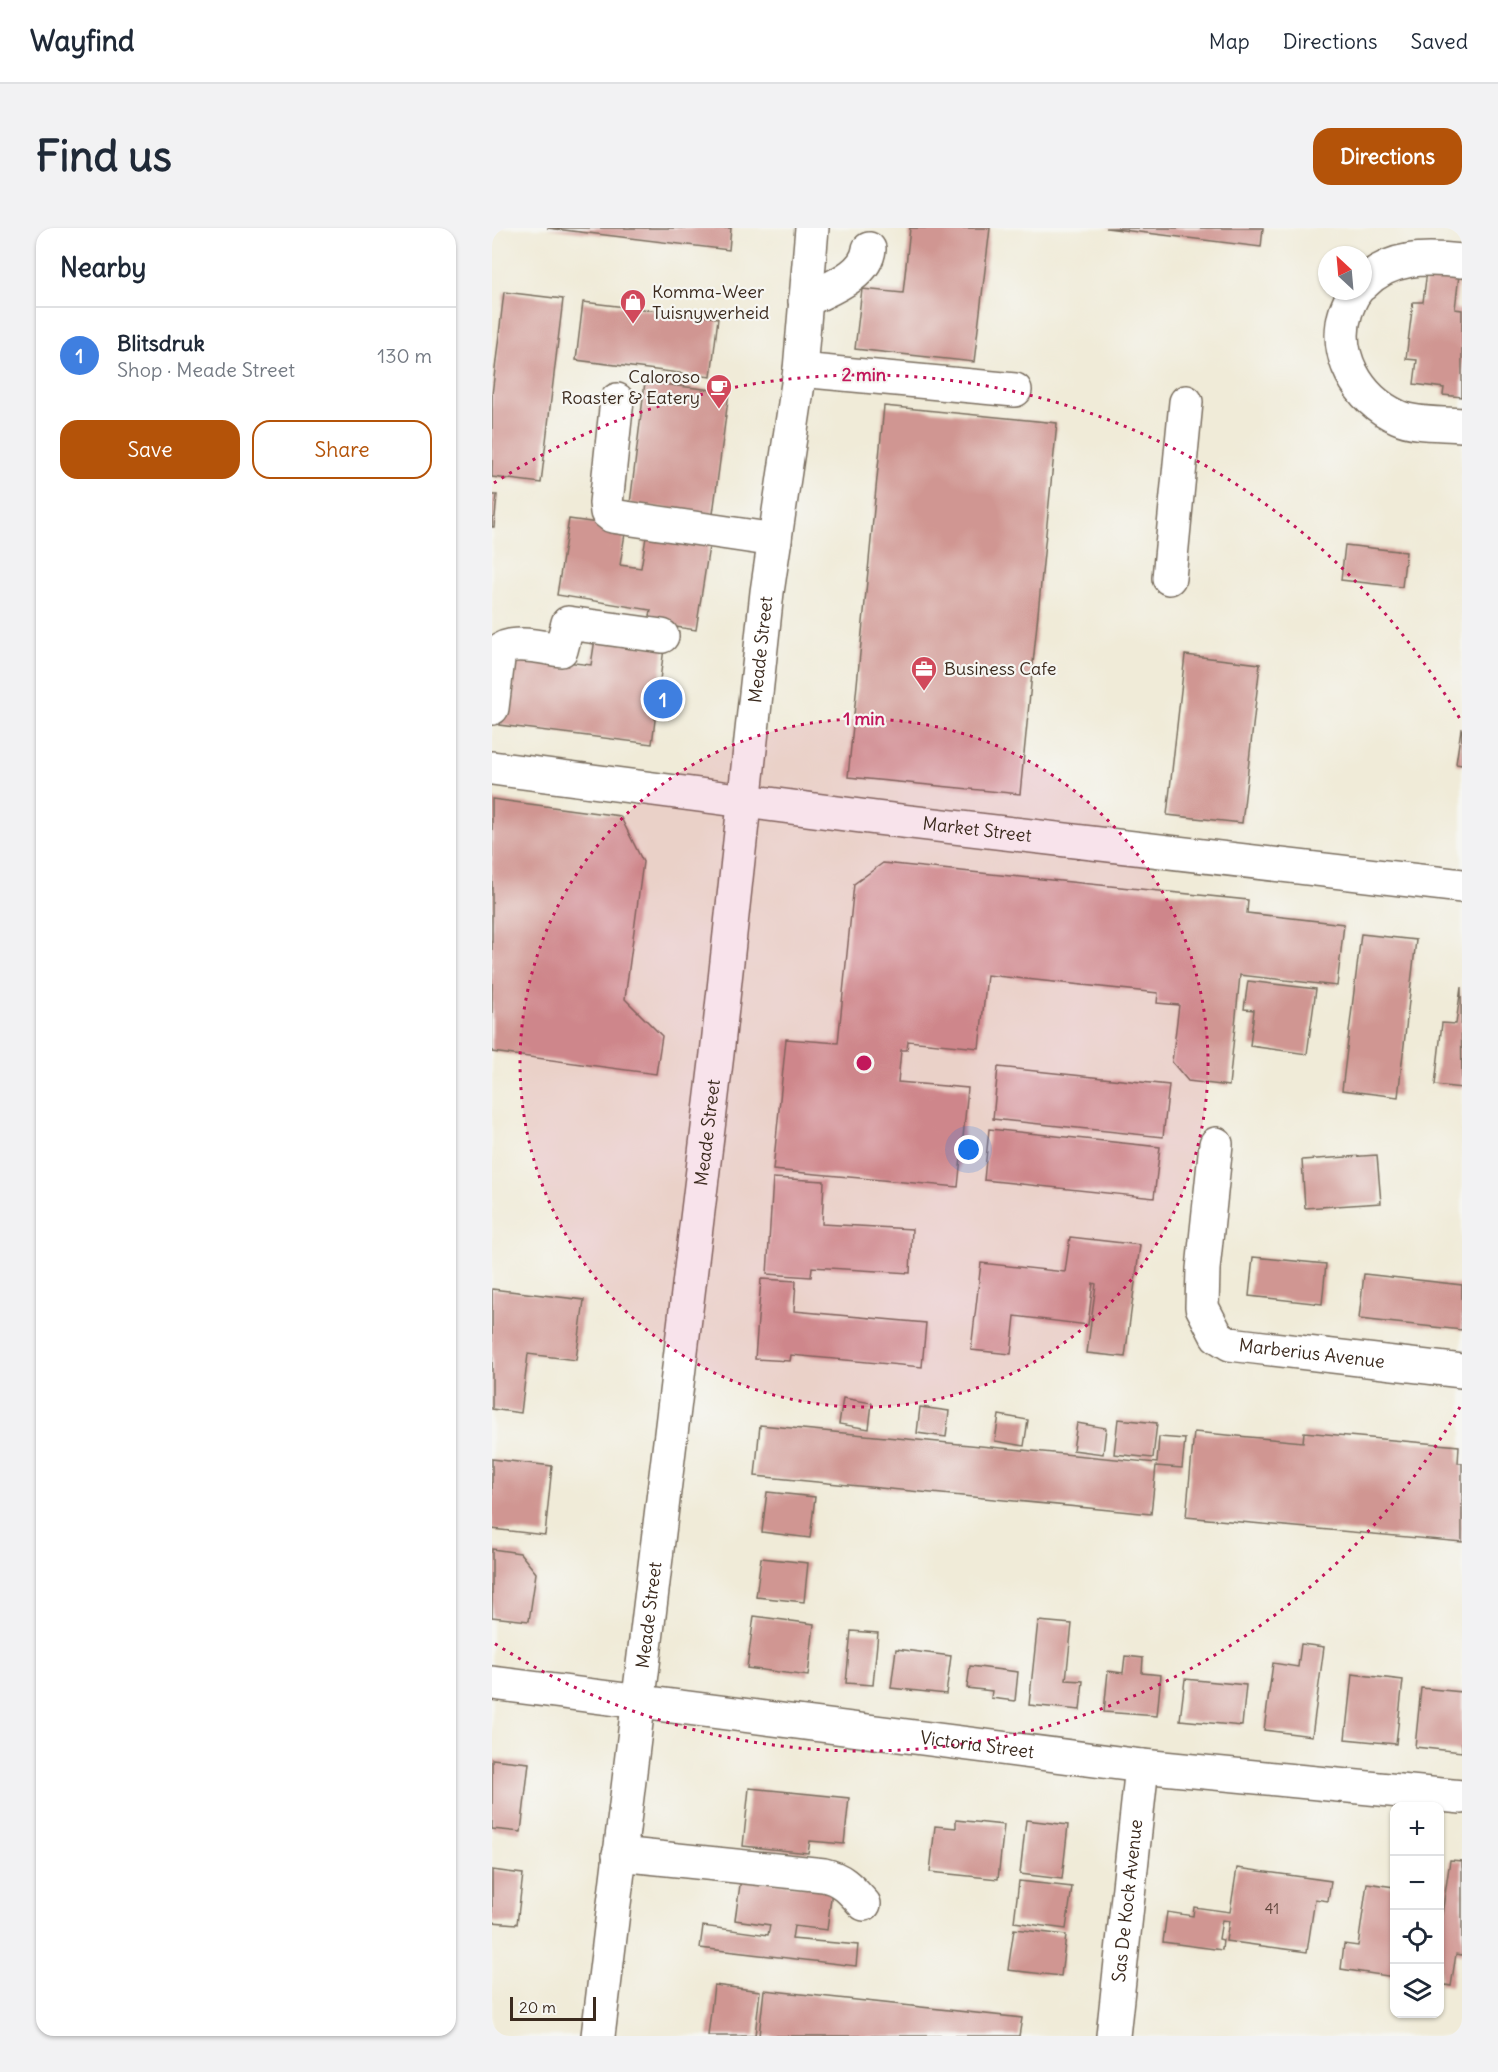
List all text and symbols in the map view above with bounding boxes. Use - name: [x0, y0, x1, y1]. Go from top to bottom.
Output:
- text: Wayfind: [30, 23, 134, 59]
- text: Map: [1209, 28, 1250, 55]
- text: Directions: [1283, 28, 1377, 55]
- text: Saved: [1410, 28, 1468, 55]
- button: Directions: [1313, 128, 1462, 185]
- text: Find us: [36, 130, 172, 182]
- north arrow: [1318, 246, 1372, 300]
- text: Nearby: [60, 251, 146, 284]
- place label: Komma-Weer Tuisnywerheid: [652, 280, 770, 324]
- shop icon: Komma-Weer Tuisnywerheid: [618, 287, 648, 325]
- text: Blitsdruk: [117, 329, 205, 357]
- text: 1: [76, 343, 83, 368]
- text: 130 m: [377, 343, 432, 368]
- text: Shop · Meade Street: [117, 357, 295, 382]
- text: 2 min: [842, 363, 887, 386]
- place label: Caloroso Roaster & Eatery: [561, 365, 700, 409]
- cafe icon: Caloroso Roaster & Eatery: [704, 372, 734, 410]
- button: Save: [60, 420, 240, 479]
- button: Share: [252, 420, 432, 479]
- street label: Meade Street: [743, 595, 777, 704]
- office icon: Business Cafe: [909, 654, 939, 692]
- place label: Business Cafe: [944, 657, 1056, 680]
- pin: 1: [644, 676, 682, 722]
- text: 1 min: [843, 707, 885, 730]
- street label: Market Street: [922, 812, 1033, 847]
- centre of rings: [854, 1053, 874, 1073]
- street label: Meade Street: [689, 1078, 725, 1187]
- your location: [954, 1135, 983, 1164]
- street label: Marberius Avenue: [1238, 1333, 1386, 1373]
- street label: Meade Street: [631, 1561, 666, 1670]
- street label: Victoria Street: [919, 1726, 1035, 1763]
- map controls: [1390, 1802, 1444, 2018]
- button: +: [1390, 1802, 1444, 1856]
- street label: Sas De Kock Avenue: [1107, 1818, 1147, 1983]
- button: −: [1390, 1856, 1444, 1910]
- house number: 41: [1265, 1899, 1279, 1918]
- button: locate: [1390, 1910, 1444, 1964]
- button: layers: [1390, 1964, 1444, 2018]
- scale bar: [510, 1994, 596, 2022]
- text: 20 m: [519, 1997, 556, 2017]

